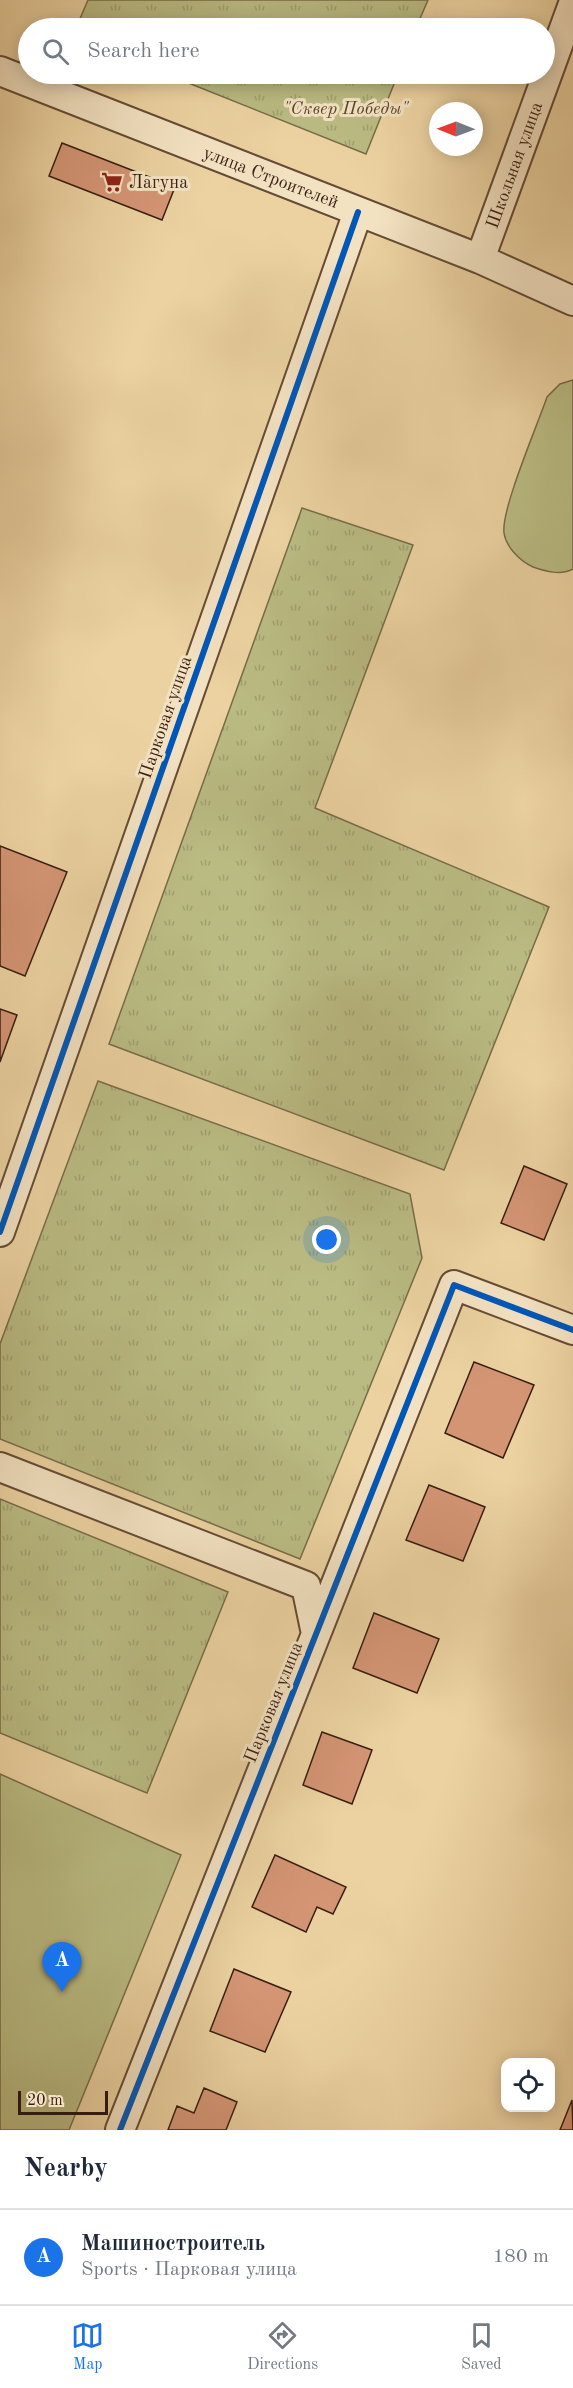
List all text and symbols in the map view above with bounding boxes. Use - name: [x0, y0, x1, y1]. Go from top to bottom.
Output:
- search box: [18, 18, 555, 84]
- icon: search: [39, 35, 72, 68]
- text: Search here: [87, 40, 200, 62]
- street label: Школьная улица: [484, 99, 546, 231]
- park label: "Сквер Победы": [283, 100, 410, 118]
- north arrow: [429, 102, 483, 156]
- street label: улица Строителей: [200, 144, 341, 212]
- supermarket icon: Лагуна: [100, 170, 124, 194]
- place label: Лагуна: [129, 174, 188, 192]
- street label: Парковая улица: [137, 654, 195, 781]
- your location: [312, 1225, 341, 1254]
- street label: Парковая улица: [242, 1639, 306, 1765]
- pin: A: [42, 1942, 82, 1992]
- map controls: [501, 2058, 555, 2112]
- button: locate: [501, 2058, 555, 2112]
- scale bar: [18, 2088, 108, 2116]
- text: 20 m: [27, 2093, 63, 2109]
- text: Nearby: [24, 2156, 108, 2182]
- text: Машиностроитель: [81, 2233, 265, 2255]
- text: A: [36, 2247, 51, 2267]
- text: 180 m: [493, 2247, 549, 2267]
- text: Sports · Парковая улица: [81, 2260, 297, 2280]
- tab: Map: [71, 2319, 104, 2375]
- tab: Directions: [247, 2319, 318, 2375]
- tab: Saved: [461, 2319, 502, 2375]

